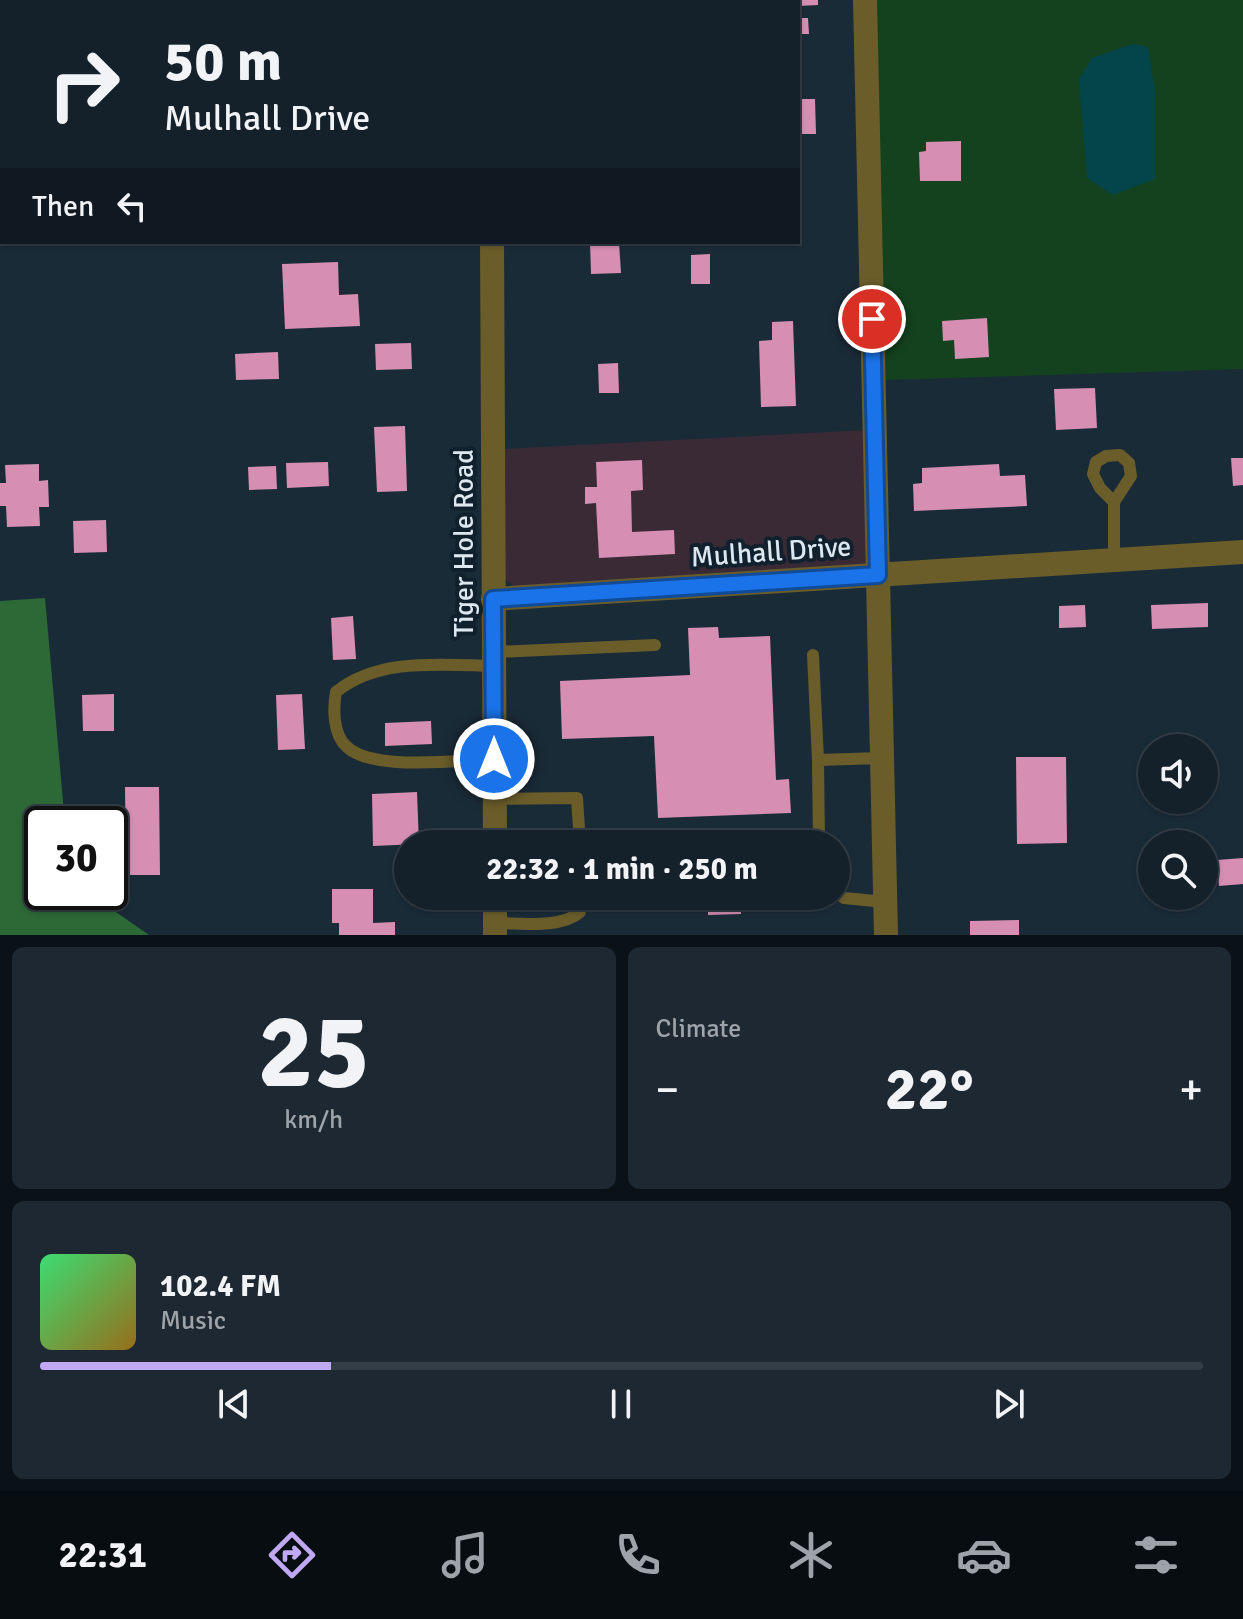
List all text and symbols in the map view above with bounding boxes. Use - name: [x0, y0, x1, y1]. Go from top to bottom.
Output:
- text: 50 m: [164, 27, 282, 96]
- icon: right: [32, 32, 136, 136]
- text: Mulhall Drive: [164, 96, 370, 141]
- icon: left: [110, 184, 154, 228]
- text: Then: [32, 188, 94, 225]
- pin: [838, 285, 906, 353]
- icon: arrive: [850, 297, 894, 341]
- street label: Tiger Hole Road: [447, 449, 481, 637]
- street label: Mulhall Drive: [690, 529, 852, 575]
- position arrow: [452, 717, 536, 801]
- map controls: [1138, 734, 1218, 910]
- button: sound: [1138, 734, 1218, 814]
- speed limit sign: 30: [24, 806, 128, 910]
- button: search: [1138, 830, 1218, 910]
- text: 22:32 · 1 min · 250 m: [486, 851, 758, 888]
- text: 25: [258, 988, 370, 1116]
- text: Climate: [656, 1013, 741, 1045]
- text: 22°: [885, 1053, 974, 1127]
- text: −: [656, 1063, 679, 1117]
- text: +: [1179, 1063, 1203, 1117]
- text: km/h: [284, 1104, 343, 1136]
- text: 102.4 FM: [160, 1268, 281, 1305]
- text: Music: [160, 1305, 226, 1337]
- icon: previous: [212, 1382, 256, 1426]
- icon: pause: [599, 1382, 643, 1426]
- icon: next: [987, 1382, 1031, 1426]
- icon: directions: [264, 1527, 320, 1583]
- icon: music: [437, 1527, 493, 1583]
- icon: phone: [610, 1527, 666, 1583]
- icon: climate: [783, 1527, 839, 1583]
- icon: car: [956, 1527, 1012, 1583]
- icon: filters: [1128, 1527, 1184, 1583]
- text: 22:31: [58, 1533, 147, 1578]

